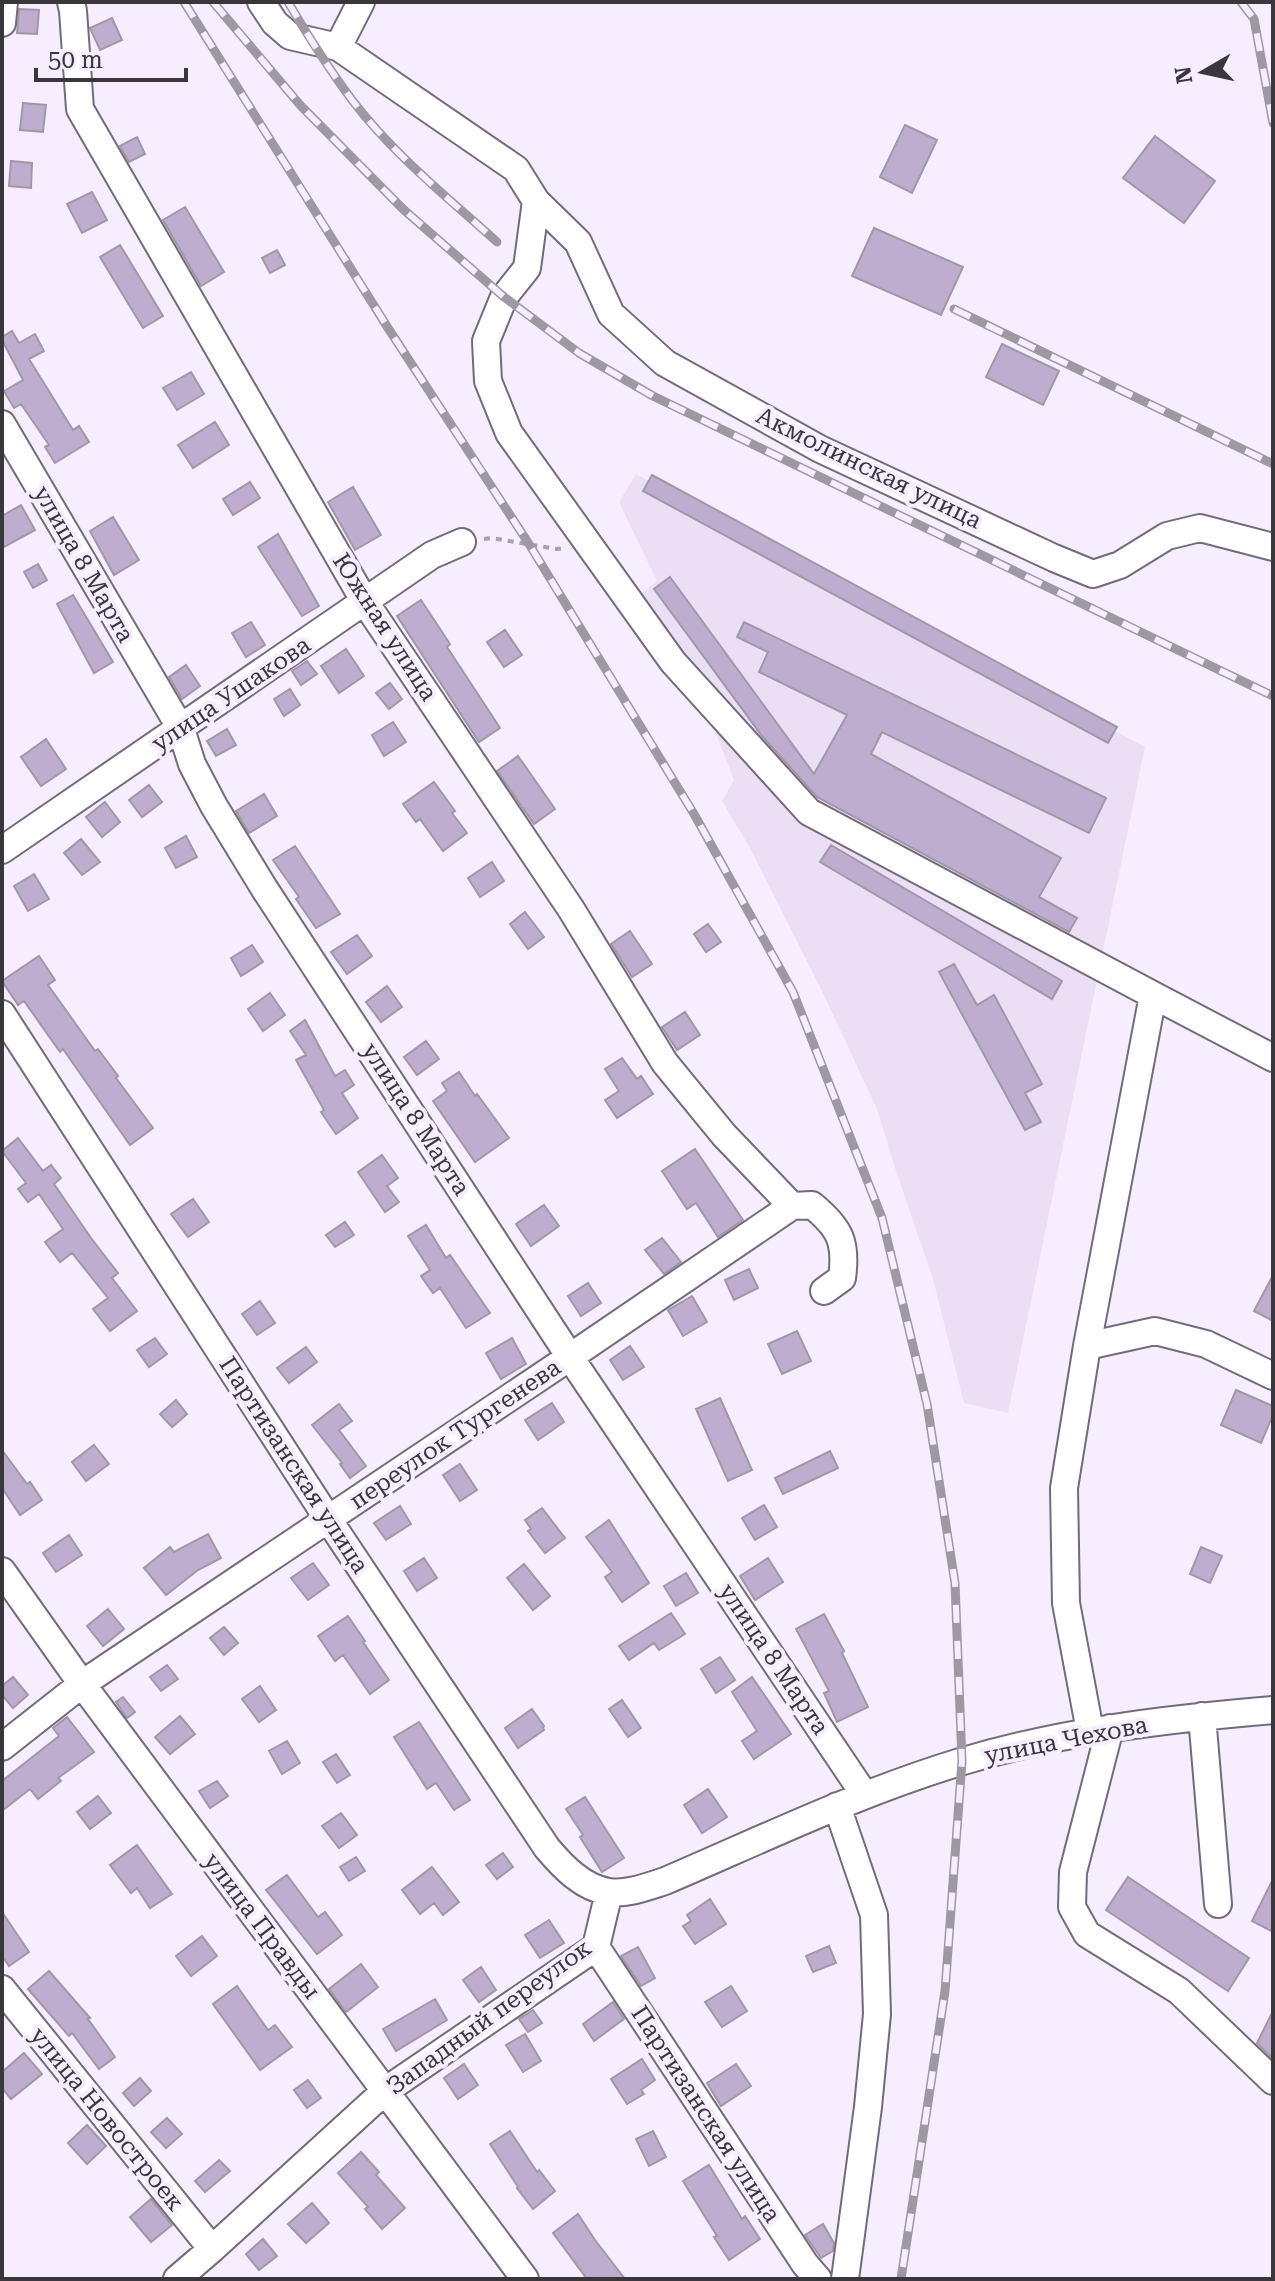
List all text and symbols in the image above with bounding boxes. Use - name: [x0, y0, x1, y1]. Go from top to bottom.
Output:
- scale bar: [36, 32, 186, 82]
- north arrow: [1163, 32, 1243, 112]
- text: 50 m: [48, 46, 103, 74]
- text: N: [1170, 65, 1197, 85]
- street label: Акмолинская улица: [752, 401, 986, 535]
- street label: улица 8 Марта: [28, 481, 140, 647]
- street label: Южная улица: [327, 548, 443, 706]
- street label: улица Ушакова: [146, 631, 316, 757]
- street label: улица 8 Марта: [356, 1038, 476, 1200]
- street label: Партизанская улица: [214, 1352, 374, 1578]
- street label: переулок Тургенева: [344, 1353, 566, 1515]
- street label: улица 8 Марта: [713, 1578, 835, 1740]
- street label: улица Чехова: [982, 1710, 1150, 1770]
- street label: улица Правды: [198, 1847, 326, 2005]
- street label: Западный переулок: [381, 1933, 597, 2101]
- street label: Партизанская улица: [626, 2001, 786, 2227]
- street label: улица Новостроек: [24, 2022, 190, 2216]

